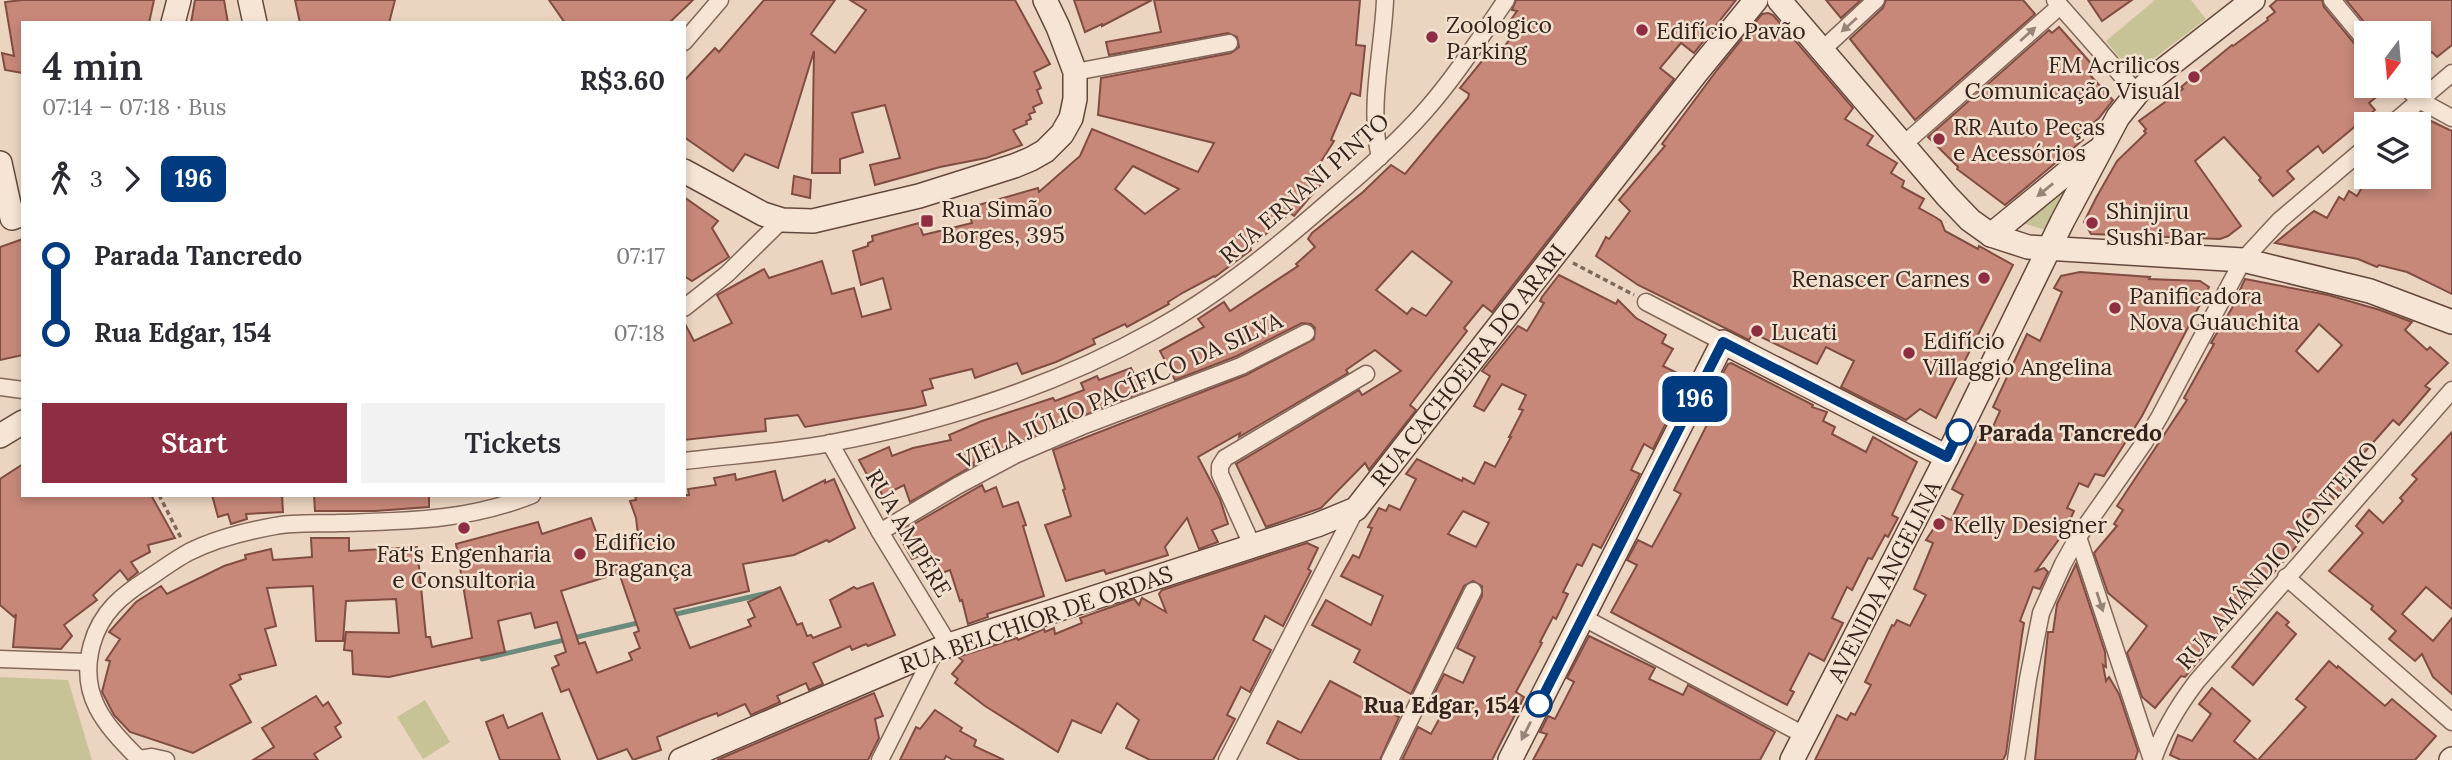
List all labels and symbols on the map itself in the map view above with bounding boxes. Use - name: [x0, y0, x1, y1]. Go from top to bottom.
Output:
- place label: Zoologico Parking: [1446, 10, 1552, 65]
- place label: Edifício Pavão: [1656, 16, 1806, 45]
- one-way arrow: [1840, 17, 1858, 33]
- north arrow: [2354, 21, 2431, 98]
- marker: Edifício Pavão: [1634, 22, 1650, 38]
- one-way arrow: [2020, 27, 2037, 42]
- marker: Zoologico Parking: [1424, 29, 1440, 45]
- place label: FM Acrilicos Comunicação Visual: [1964, 50, 2180, 105]
- marker: FM Acrilicos Comunicação Visual: [2186, 69, 2202, 85]
- street label: RUA ERNANI PINTO: [1213, 106, 1395, 270]
- place label: RR Auto Peças e Acessórios: [1953, 112, 2105, 167]
- marker: RR Auto Peças e Acessórios: [1931, 131, 1947, 147]
- one-way arrow: [2037, 182, 2054, 197]
- place label: Rua Simão Borges, 395: [941, 194, 1065, 249]
- place label: Shinjiru Sushi Bar: [2106, 196, 2206, 251]
- marker: Rua Simão Borges, 395: [919, 213, 935, 229]
- marker: Shinjiru Sushi Bar: [2084, 215, 2100, 231]
- street label: RUA CACHOEIRA DO ARARI: [1364, 238, 1572, 492]
- place label: Renascer Carnes: [1791, 264, 1970, 293]
- marker: Renascer Carnes: [1976, 270, 1992, 286]
- place label: Panificadora Nova Guauchita: [2129, 281, 2299, 336]
- marker: Panificadora Nova Guauchita: [2107, 300, 2123, 316]
- street label: VIELA JÚLIO PACÍFICO DA SILVA: [952, 305, 1287, 475]
- place label: Lucati: [1771, 317, 1837, 346]
- marker: Lucati: [1749, 323, 1765, 339]
- place label: Edifício Villaggio Angelina: [1922, 326, 2113, 381]
- marker: Edifício Villaggio Angelina: [1901, 345, 1917, 361]
- line badge: 196: [1655, 376, 1735, 422]
- place label: Parada Tancredo: [1978, 418, 2162, 447]
- marker: Parada Tancredo: [1946, 419, 1972, 445]
- street label: RUA AMÂNDIO MONTEIRO: [2170, 435, 2384, 675]
- street label: RUA AMPÉRE: [860, 464, 958, 602]
- street label: AVENIDA ANGELINA: [1820, 475, 1948, 687]
- place label: Kelly Designer: [1953, 510, 2107, 539]
- marker: Kelly Designer: [1931, 516, 1947, 532]
- marker: Fat's Engenharia e Consultoria: [456, 520, 472, 536]
- place label: Edifício Bragança: [594, 527, 693, 582]
- place label: Fat's Engenharia e Consultoria: [376, 539, 552, 594]
- marker: Edifício Bragança: [572, 546, 588, 562]
- street label: RUA BELCHIOR DE ORDAS: [896, 559, 1176, 679]
- one-way arrow: [2095, 592, 2106, 613]
- place label: Rua Edgar, 154: [1363, 690, 1520, 719]
- marker: Rua Edgar, 154: [1526, 691, 1552, 717]
- one-way arrow: [1520, 721, 1531, 741]

